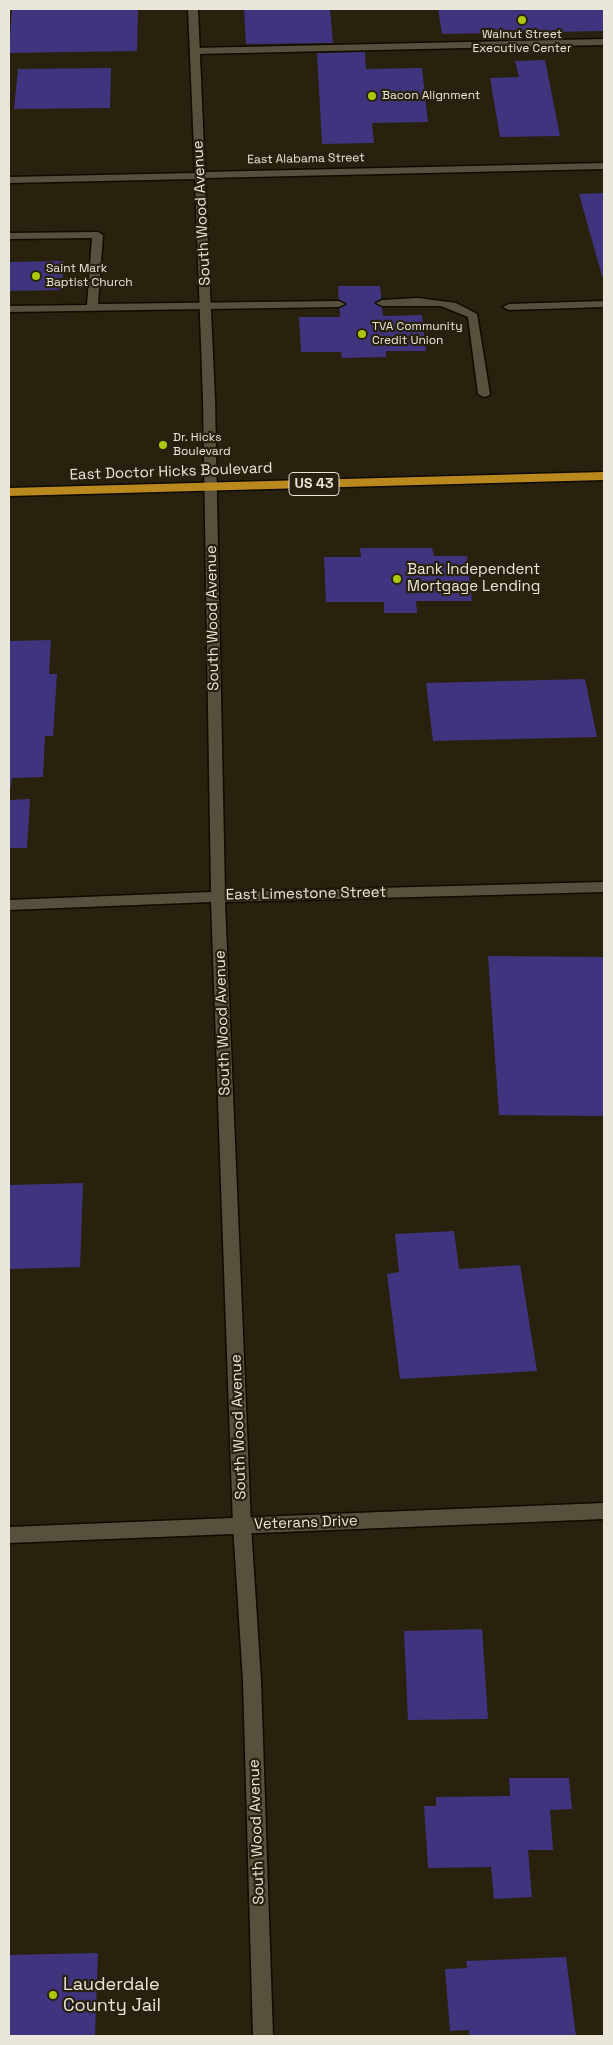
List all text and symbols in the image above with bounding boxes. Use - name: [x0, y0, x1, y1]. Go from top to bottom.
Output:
- marker: Walnut Street Executive Center: [516, 14, 528, 26]
- place label: Walnut Street Executive Center: [473, 28, 571, 56]
- place label: Bacon Alignment: [382, 89, 480, 103]
- marker: Bacon Alignment: [366, 90, 378, 102]
- street label: South Wood Avenue: [189, 140, 215, 286]
- street label: East Alabama Street: [247, 151, 365, 167]
- place label: Saint Mark Baptist Church: [46, 262, 133, 290]
- marker: Saint Mark Baptist Church: [30, 270, 42, 282]
- place label: TVA Community Credit Union: [372, 320, 463, 348]
- marker: TVA Community Credit Union: [356, 328, 368, 340]
- place label: Dr. Hicks Boulevard: [173, 431, 231, 459]
- marker: Dr. Hicks Boulevard: [157, 439, 169, 451]
- street label: East Doctor Hicks Boulevard: [69, 459, 273, 485]
- road number: US 43: [289, 472, 339, 496]
- street label: South Wood Avenue: [203, 545, 223, 691]
- place label: Bank Independent Mortgage Lending: [407, 561, 540, 596]
- marker: Bank Independent Mortgage Lending: [391, 573, 403, 585]
- street label: East Limestone Street: [226, 884, 386, 904]
- street label: South Wood Avenue: [211, 950, 235, 1096]
- street label: South Wood Avenue: [227, 1354, 251, 1500]
- street label: Veterans Drive: [254, 1512, 358, 1534]
- street label: South Wood Avenue: [245, 1759, 269, 1905]
- place label: Lauderdale County Jail: [63, 1974, 161, 2016]
- marker: Lauderdale County Jail: [47, 1989, 59, 2001]

